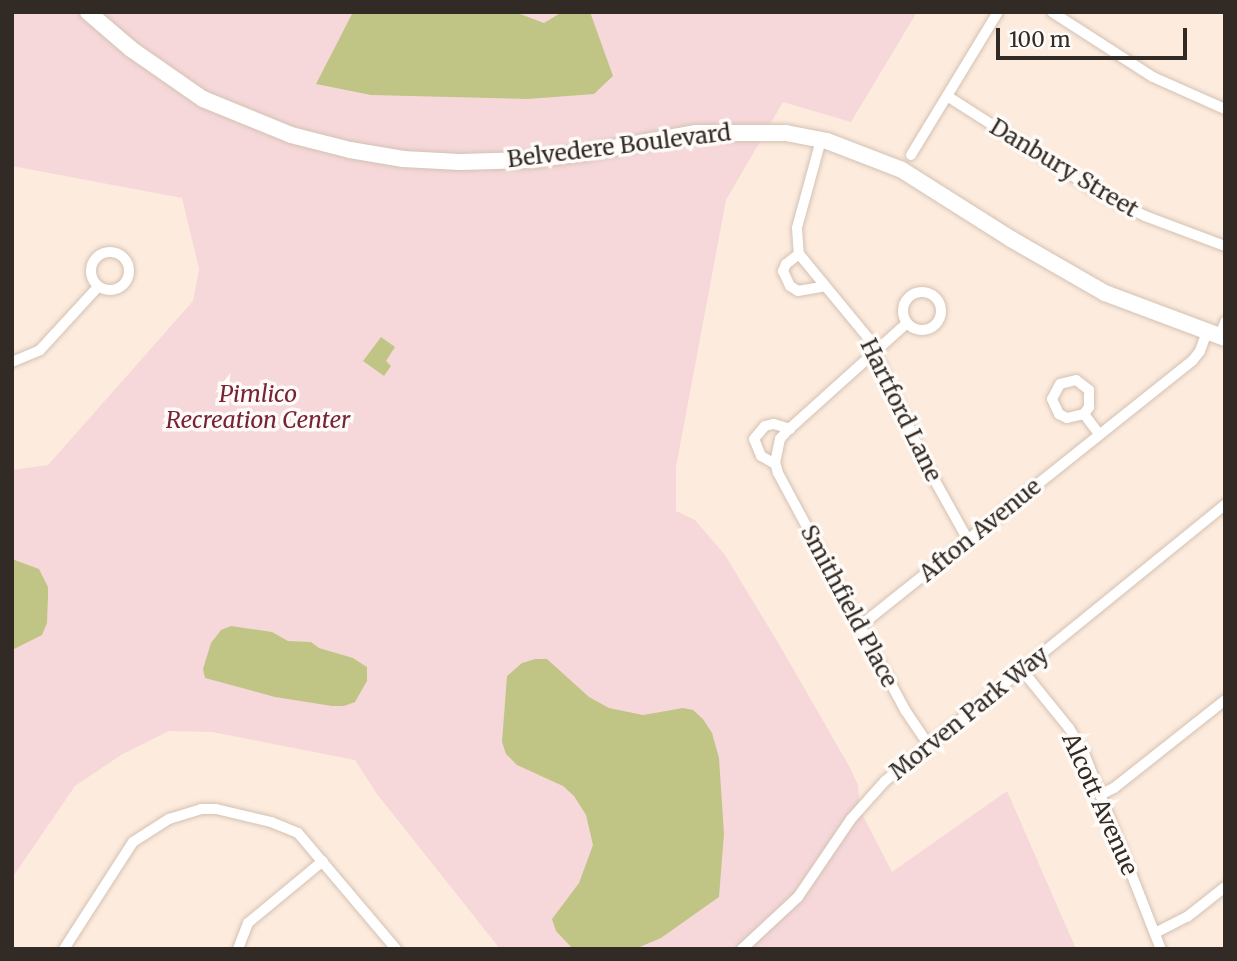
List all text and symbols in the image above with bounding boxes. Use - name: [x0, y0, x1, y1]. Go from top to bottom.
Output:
- scale bar: [999, 14, 1190, 58]
- text: 100 m: [1009, 26, 1071, 53]
- street label: Danbury Street: [985, 113, 1143, 223]
- street label: Belvedere Boulevard: [506, 119, 732, 173]
- street label: Hartford Lane: [855, 334, 947, 486]
- park label: Pimlico Recreation Center: [166, 380, 350, 434]
- street label: Afton Avenue: [914, 473, 1046, 587]
- street label: Smithfield Place: [795, 520, 903, 692]
- street label: Morven Park Way: [884, 641, 1054, 785]
- street label: Alcott Avenue: [1056, 729, 1144, 879]

